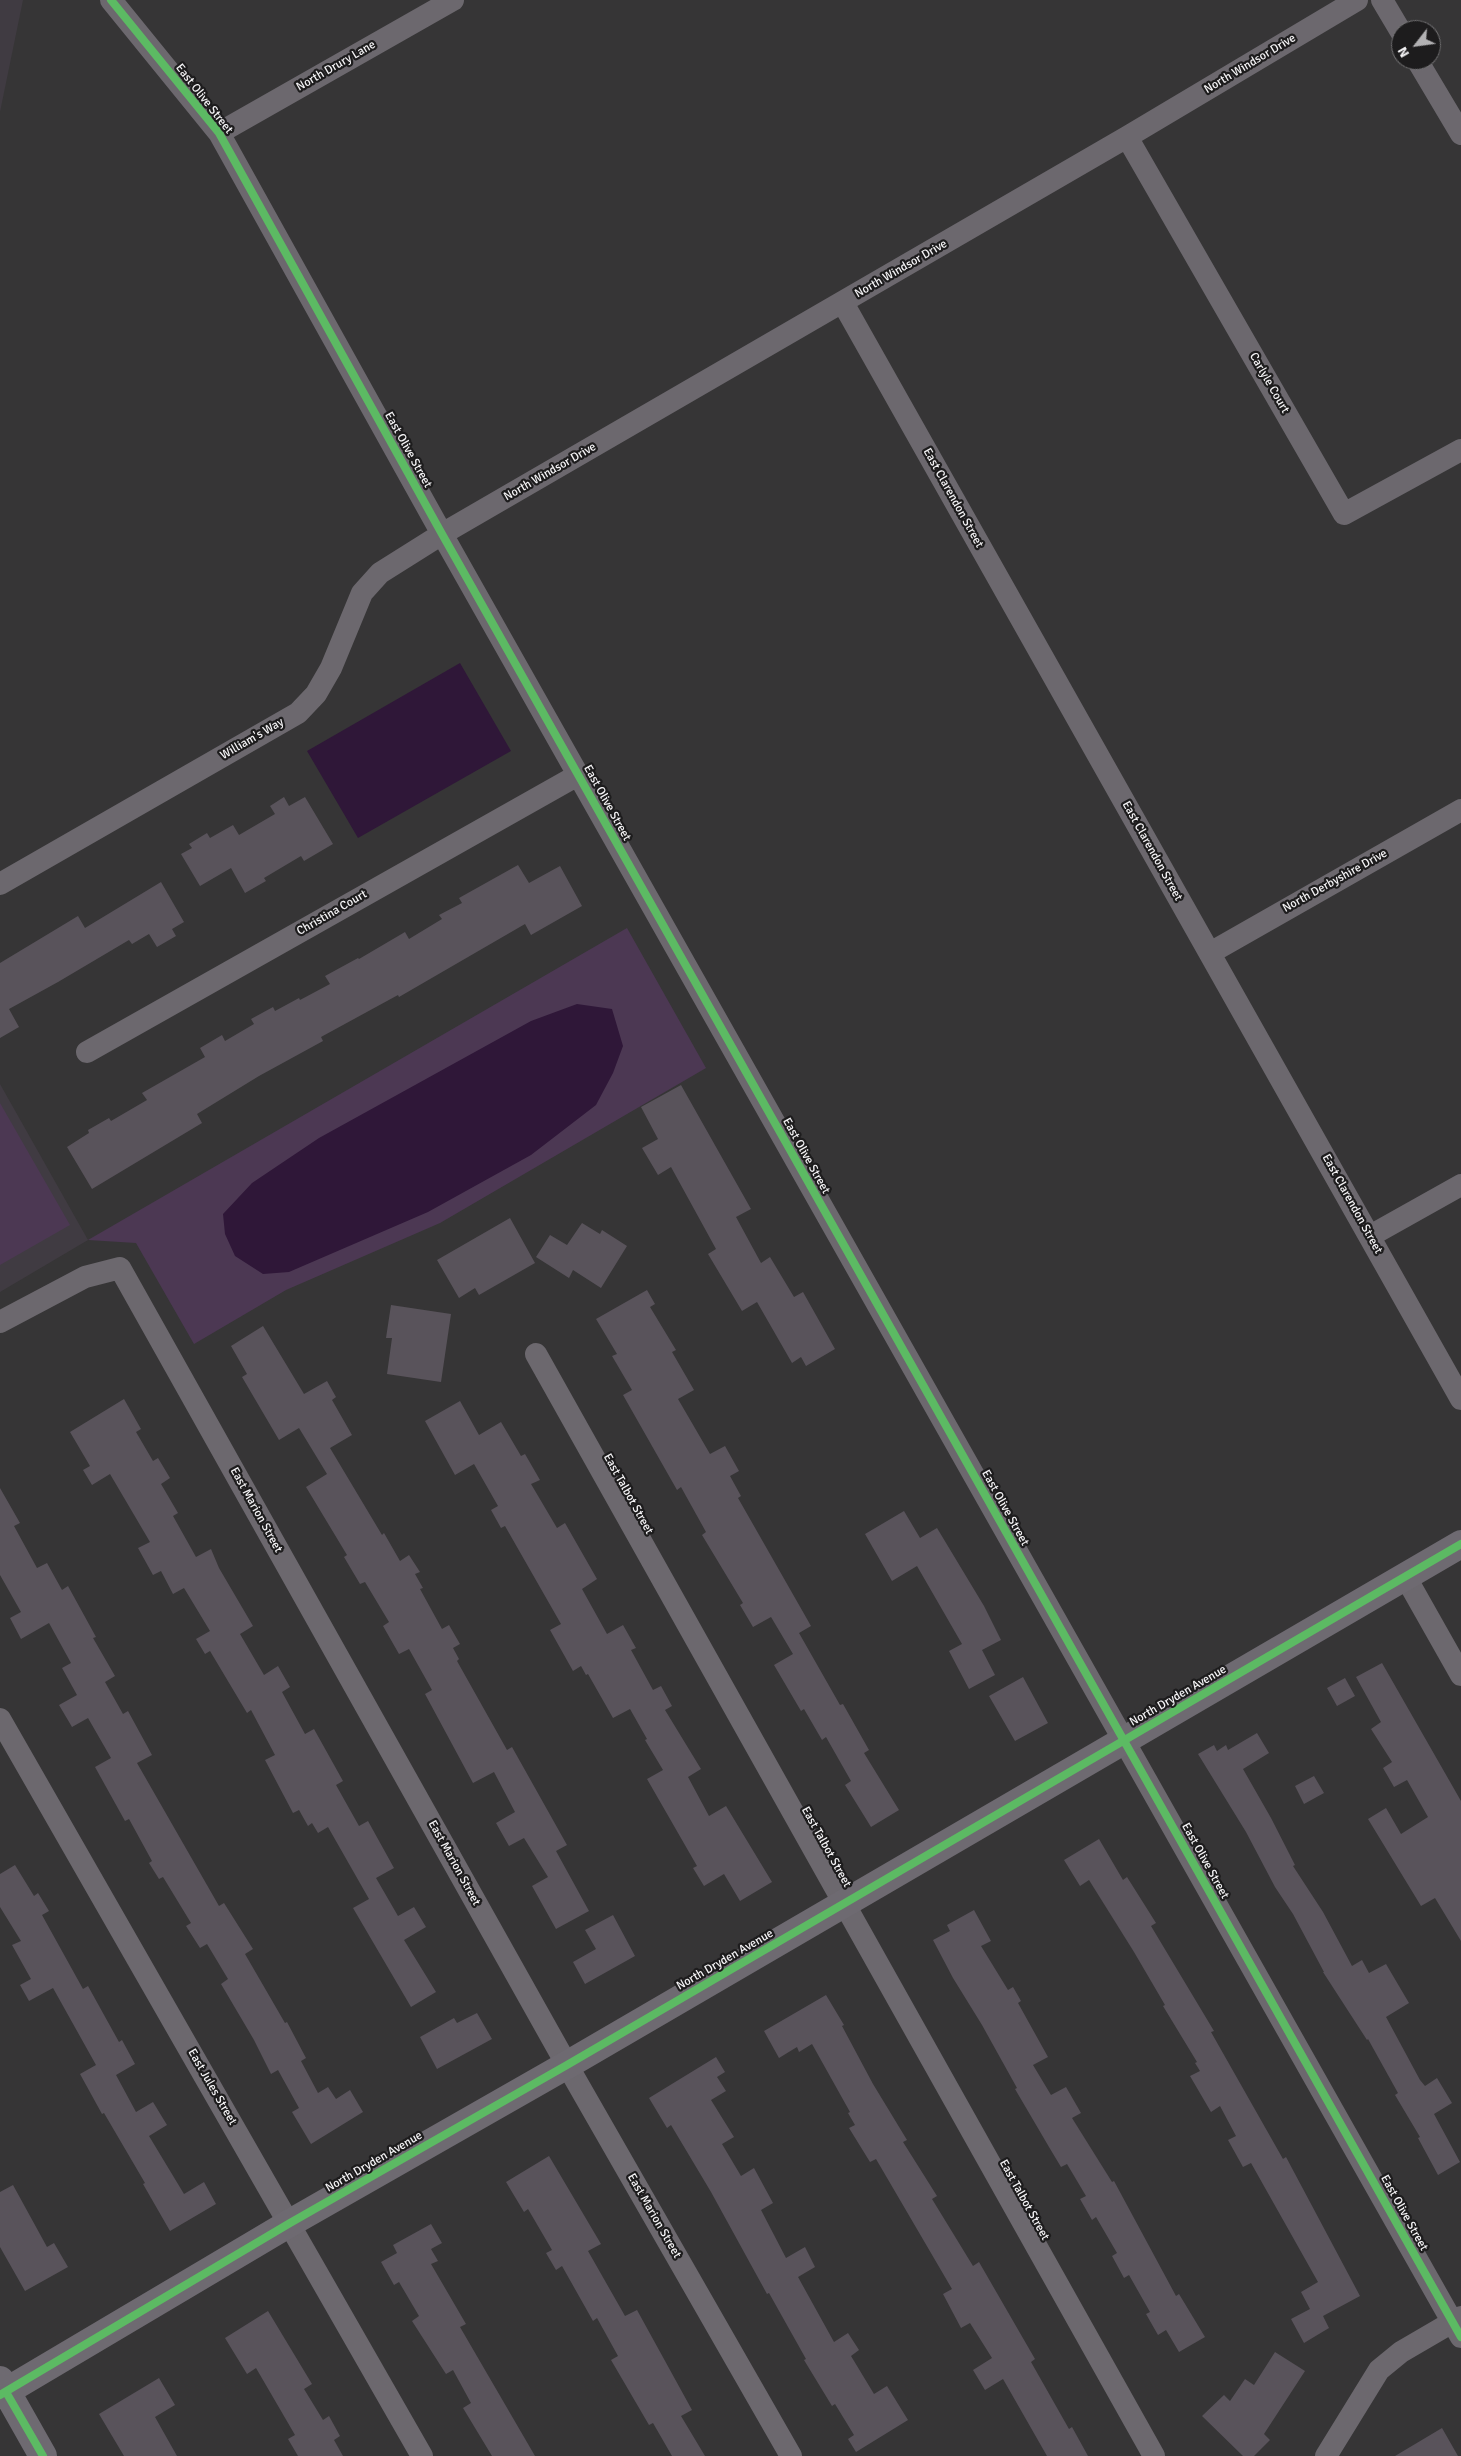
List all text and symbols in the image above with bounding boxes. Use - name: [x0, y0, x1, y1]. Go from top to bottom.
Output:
- north arrow: [1391, 20, 1441, 70]
- street label: North Windsor Drive: [1202, 31, 1298, 97]
- street label: North Drury Lane: [294, 38, 378, 94]
- text: N: [1394, 44, 1413, 61]
- street label: East Olive Street: [172, 61, 236, 137]
- street label: North Windsor Drive: [852, 237, 950, 301]
- street label: Carlyle Court: [1246, 350, 1292, 416]
- street label: East Olive Street: [381, 410, 435, 490]
- street label: North Windsor Drive: [501, 440, 599, 504]
- street label: East Clarendon Street: [920, 446, 986, 550]
- street label: William's Way: [218, 715, 286, 763]
- street label: East Olive Street: [580, 763, 634, 843]
- street label: East Clarendon Street: [1119, 799, 1185, 903]
- street label: North Derbyshire Drive: [1280, 846, 1390, 916]
- street label: Christina Court: [294, 887, 370, 939]
- street label: East Olive Street: [779, 1116, 833, 1196]
- street label: East Clarendon Street: [1319, 1152, 1385, 1256]
- street label: East Talbot Street: [600, 1451, 656, 1537]
- street label: East Marion Street: [227, 1465, 285, 1555]
- street label: East Olive Street: [978, 1468, 1032, 1548]
- street label: North Dryden Avenue: [1127, 1662, 1229, 1730]
- street label: East Talbot Street: [798, 1804, 854, 1890]
- street label: East Marion Street: [425, 1818, 483, 1908]
- street label: East Olive Street: [1178, 1821, 1232, 1901]
- street label: North Dryden Avenue: [674, 1926, 776, 1994]
- street label: East Jules Street: [184, 2046, 240, 2128]
- street label: North Dryden Avenue: [323, 2128, 425, 2196]
- street label: East Talbot Street: [996, 2157, 1052, 2243]
- street label: East Marion Street: [624, 2171, 684, 2261]
- street label: East Olive Street: [1377, 2173, 1431, 2253]

